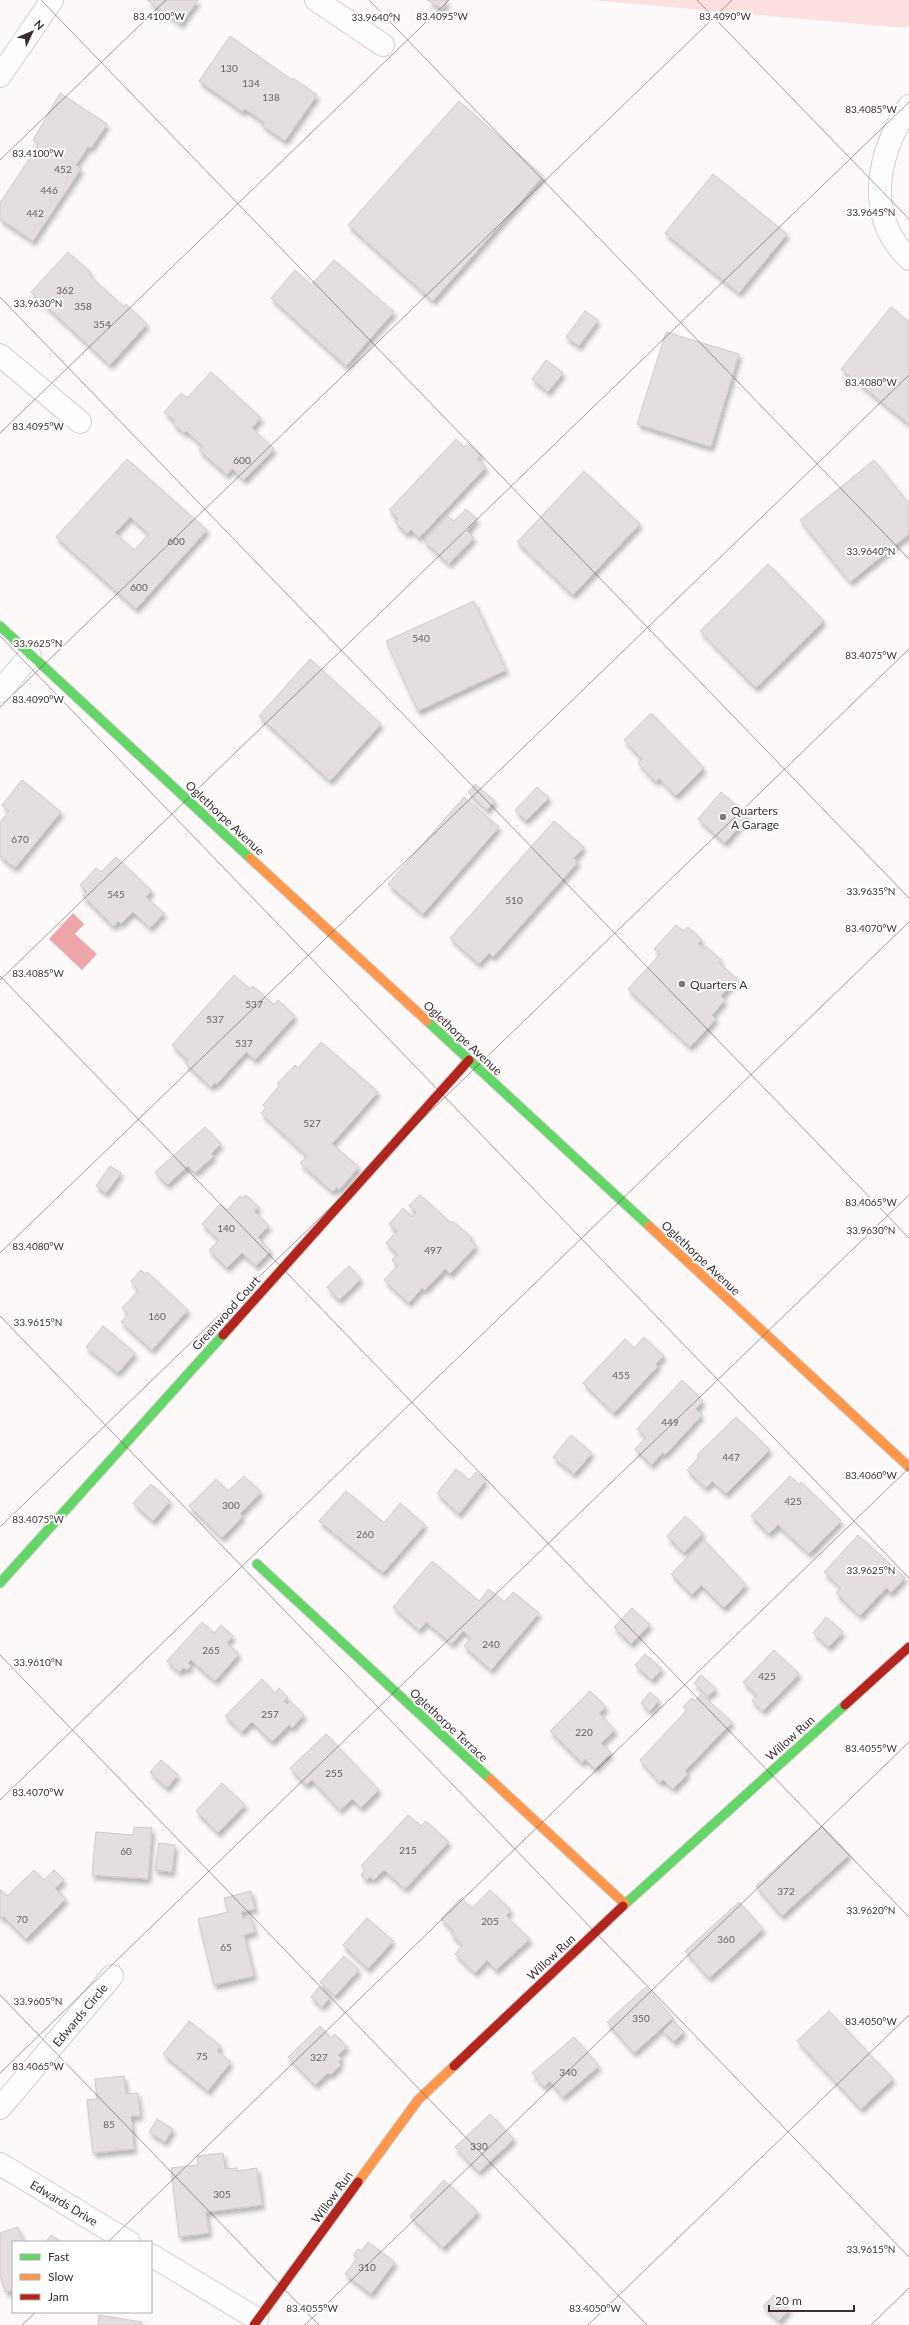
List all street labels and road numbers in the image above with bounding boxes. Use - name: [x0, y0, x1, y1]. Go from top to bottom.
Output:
- street label: Oglethorpe Avenue: [182, 778, 268, 858]
- street label: Oglethorpe Avenue: [420, 998, 506, 1078]
- street label: Oglethorpe Avenue: [658, 1218, 744, 1298]
- street label: Greenwood Court: [189, 1272, 264, 1353]
- street label: Oglethorpe Terrace: [407, 1685, 491, 1765]
- street label: Willow Run: [762, 1712, 818, 1764]
- street label: Willow Run: [524, 1931, 578, 1983]
- street label: Edwards Circle: [49, 1980, 111, 2050]
- street label: Willow Run: [308, 2168, 356, 2226]
- street label: Edwards Drive: [27, 2177, 101, 2229]

